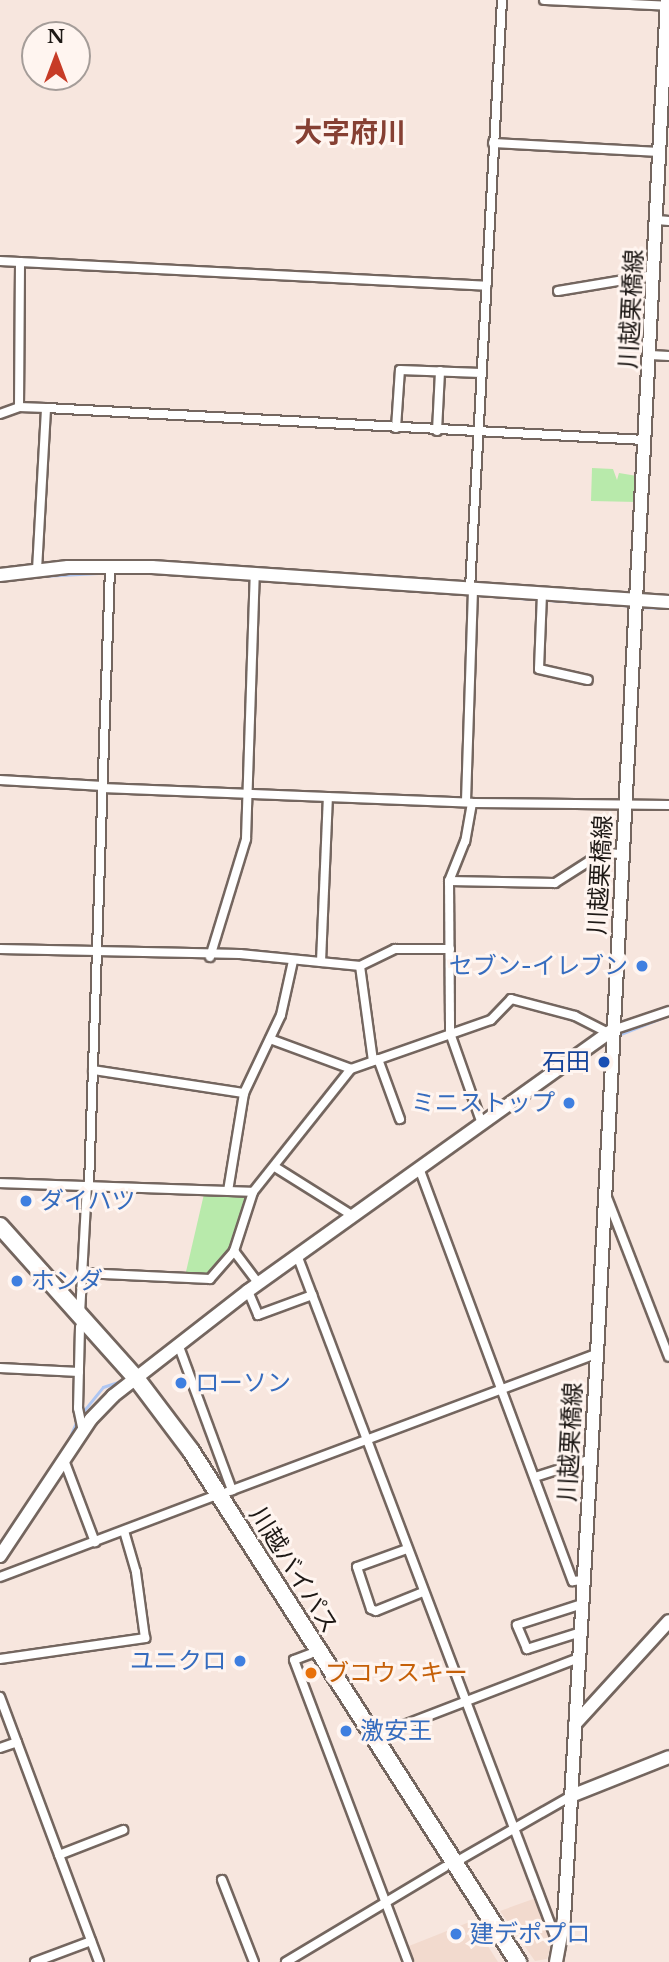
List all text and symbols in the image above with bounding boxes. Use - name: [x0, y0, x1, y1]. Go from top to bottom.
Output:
- north arrow: [21, 21, 91, 91]
- text: N: [47, 25, 65, 48]
- district label: 大字府川: [294, 116, 406, 150]
- street label: 川越栗橋線: [613, 248, 649, 370]
- street label: 川越栗橋線: [582, 814, 618, 936]
- place label: セブン-イレブン: [449, 952, 628, 980]
- marker: セブン-イレブン: [634, 958, 650, 974]
- place label: 石田: [542, 1048, 590, 1076]
- marker: 石田: [596, 1054, 612, 1070]
- place label: ミニストップ: [411, 1089, 555, 1117]
- marker: ミニストップ: [561, 1095, 577, 1111]
- place label: ダイハツ: [40, 1187, 136, 1215]
- marker: ダイハツ: [18, 1193, 34, 1209]
- place label: ホンダ: [31, 1267, 103, 1295]
- marker: ホンダ: [9, 1273, 25, 1289]
- place label: ローソン: [195, 1369, 291, 1397]
- marker: ローソン: [173, 1375, 189, 1391]
- street label: 川越栗橋線: [552, 1381, 588, 1503]
- street label: 川越バイパス: [244, 1501, 344, 1639]
- place label: ユニクロ: [130, 1647, 226, 1675]
- marker: ユニクロ: [232, 1653, 248, 1669]
- place label: ブコウスキー: [325, 1659, 469, 1687]
- marker: ブコウスキー: [303, 1665, 319, 1681]
- place label: 激安王: [360, 1717, 432, 1745]
- marker: 激安王: [338, 1723, 354, 1739]
- place label: 建デポプロ: [470, 1920, 590, 1948]
- marker: 建デポプロ: [448, 1926, 464, 1942]

